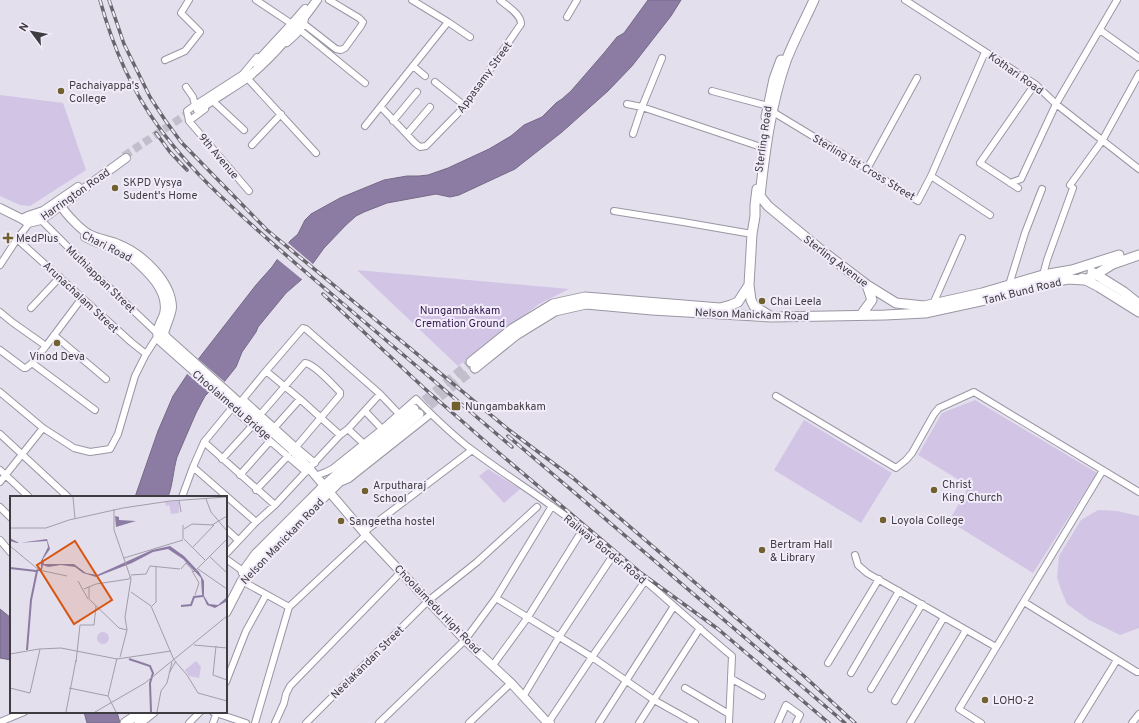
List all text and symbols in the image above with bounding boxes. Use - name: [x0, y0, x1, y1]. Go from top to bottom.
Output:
- north arrow: [12, 12, 52, 52]
- text: N: [16, 20, 32, 34]
- street label: Appasamy Street: [454, 39, 515, 116]
- street label: Kothari Road: [985, 50, 1046, 98]
- place label: Pachaiyappa's College: [69, 79, 139, 106]
- marker: Pachaiyappa's College: [56, 86, 66, 96]
- street label: Sterling Road: [752, 105, 776, 173]
- street label: 9th Avenue: [195, 131, 242, 183]
- street label: Sterling 1st Cross Street: [809, 132, 917, 204]
- street label: Harrington Road: [38, 166, 113, 224]
- place label: SKPD Vysya Sudent's Home: [123, 176, 198, 203]
- marker: SKPD Vysya Sudent's Home: [110, 183, 120, 193]
- street label: Chari Road: [79, 228, 134, 265]
- place label: MedPlus: [16, 232, 58, 246]
- marker: MedPlus: [3, 233, 13, 243]
- street label: Sterling Avenue: [800, 233, 871, 291]
- street label: Muthiappan Street: [63, 243, 138, 317]
- street label: Arunachalam Street: [39, 259, 121, 336]
- street label: Tank Bund Road: [982, 275, 1063, 308]
- place label: Chai Leela: [770, 295, 822, 309]
- marker: Chai Leela: [757, 296, 767, 306]
- park label: Nungambakkam Cremation Ground: [415, 304, 505, 331]
- street label: Nelson Manickam Road: [695, 306, 809, 324]
- marker: Vinod Deva: [52, 338, 62, 348]
- place label: Vinod Deva: [29, 350, 85, 364]
- street label: Choolaimedu Bridge: [189, 368, 274, 444]
- marker: Nungambakkam: [450, 400, 462, 412]
- place label: Nungambakkam: [465, 400, 546, 414]
- place label: Christ King Church: [942, 478, 1002, 505]
- place label: Arputharaj School: [373, 479, 426, 506]
- marker: Christ King Church: [929, 485, 939, 495]
- marker: Arputharaj School: [360, 486, 370, 496]
- inset map: [10, 496, 227, 713]
- street label: Nelson Manickam Road: [238, 496, 327, 588]
- street label: Railway Border Road: [560, 512, 649, 587]
- place label: Loyola College: [891, 514, 964, 528]
- place label: Sangeetha hostel: [349, 515, 435, 529]
- marker: Loyola College: [878, 515, 888, 525]
- marker: Sangeetha hostel: [336, 516, 346, 526]
- place label: Bertram Hall & Library: [770, 538, 832, 565]
- marker: Bertram Hall & Library: [757, 545, 767, 555]
- street label: Choolaimedu High Road: [391, 562, 484, 657]
- street label: Neelakandan Street: [328, 623, 407, 702]
- place label: LOHO-2: [993, 694, 1034, 708]
- marker: LOHO-2: [980, 695, 990, 705]

